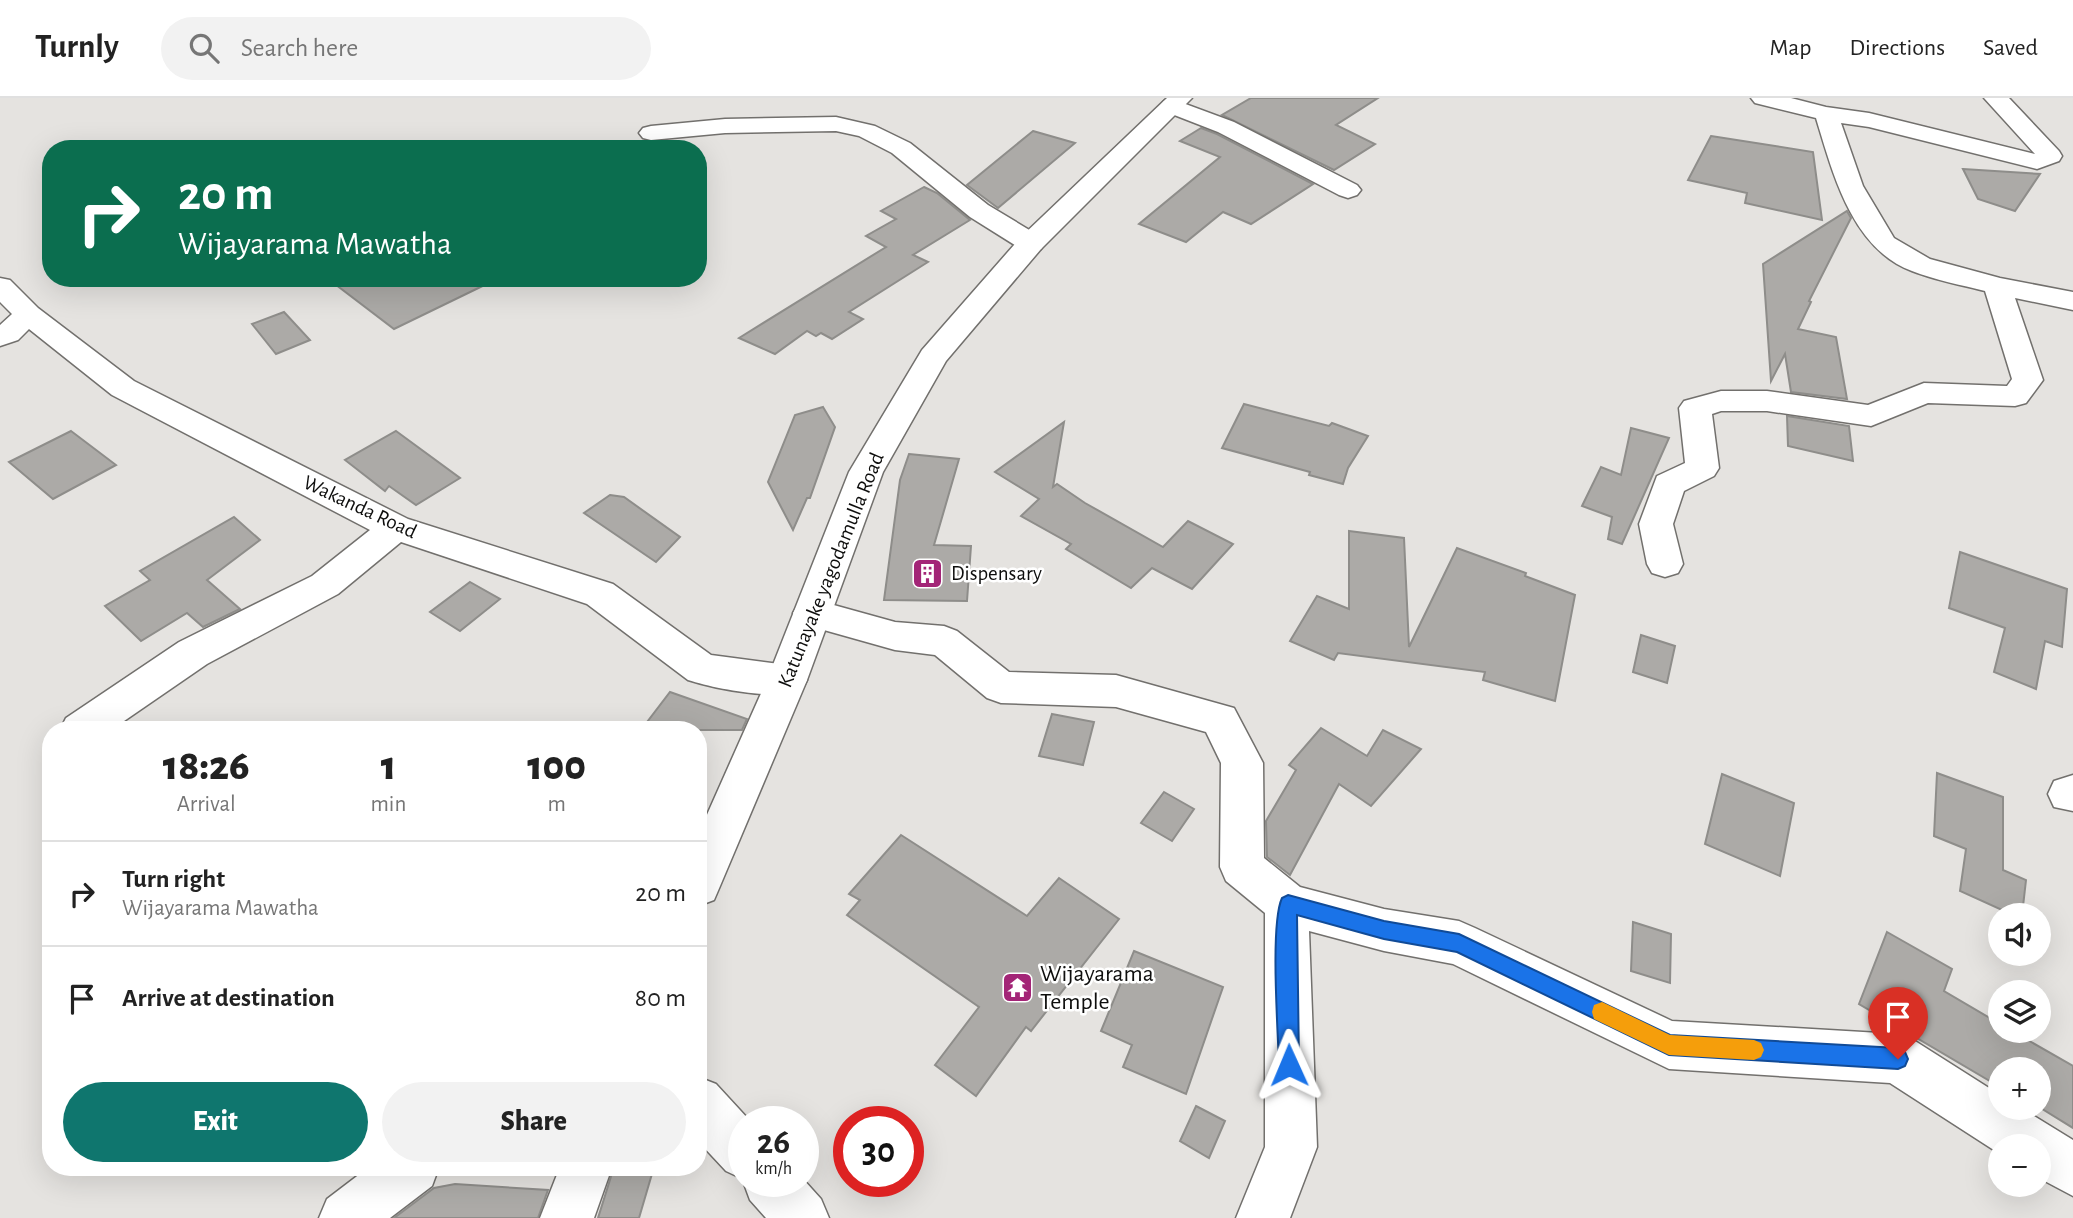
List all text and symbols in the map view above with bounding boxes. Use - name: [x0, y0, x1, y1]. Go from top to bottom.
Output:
- search box: [161, 17, 651, 80]
- icon: search: [185, 29, 223, 67]
- text: Turnly: [35, 31, 119, 64]
- text: Search here: [241, 35, 358, 61]
- text: Map: [1769, 36, 1811, 60]
- text: Directions: [1849, 36, 1945, 60]
- text: Saved: [1983, 36, 2038, 60]
- icon: right: [63, 168, 154, 259]
- text: 20 m: [178, 170, 274, 219]
- text: Wijayarama Mawatha: [178, 228, 452, 260]
- street label: Katunayake yagodamulla Road: [774, 449, 888, 690]
- street label: Wakanda Road: [300, 472, 420, 542]
- building icon: Dispensary: [911, 556, 945, 590]
- place label: Dispensary: [951, 563, 1042, 584]
- text: 18:26: [163, 745, 250, 787]
- text: 1: [381, 745, 396, 787]
- text: 100: [527, 745, 586, 787]
- text: Arrival: [177, 793, 236, 816]
- text: min: [370, 793, 406, 816]
- text: m: [547, 793, 566, 816]
- text: Turn right: [122, 866, 225, 892]
- icon: right: [63, 875, 101, 913]
- text: 20 m: [635, 880, 686, 906]
- text: Wijayarama Mawatha: [122, 897, 319, 920]
- map controls: [1988, 903, 2051, 1197]
- button: sound: [1988, 903, 2051, 966]
- place label: Wijayarama Temple: [1040, 962, 1154, 1014]
- temple icon: Wijayarama Temple: [1000, 971, 1034, 1005]
- icon: arrive: [63, 980, 101, 1018]
- button: layers: [1988, 980, 2051, 1043]
- text: Arrive at destination: [122, 985, 335, 1011]
- text: 80 m: [635, 985, 686, 1011]
- pin: [1868, 987, 1928, 1059]
- icon: arrive: [1879, 998, 1917, 1036]
- position arrow: [1252, 1028, 1326, 1102]
- button: +: [1988, 1057, 2051, 1120]
- button: Exit: [63, 1082, 368, 1162]
- button: Share: [382, 1082, 686, 1162]
- speed limit sign: 30: [833, 1106, 924, 1197]
- text: 26: [757, 1125, 790, 1160]
- button: −: [1988, 1134, 2051, 1197]
- text: km/h: [755, 1160, 792, 1178]

